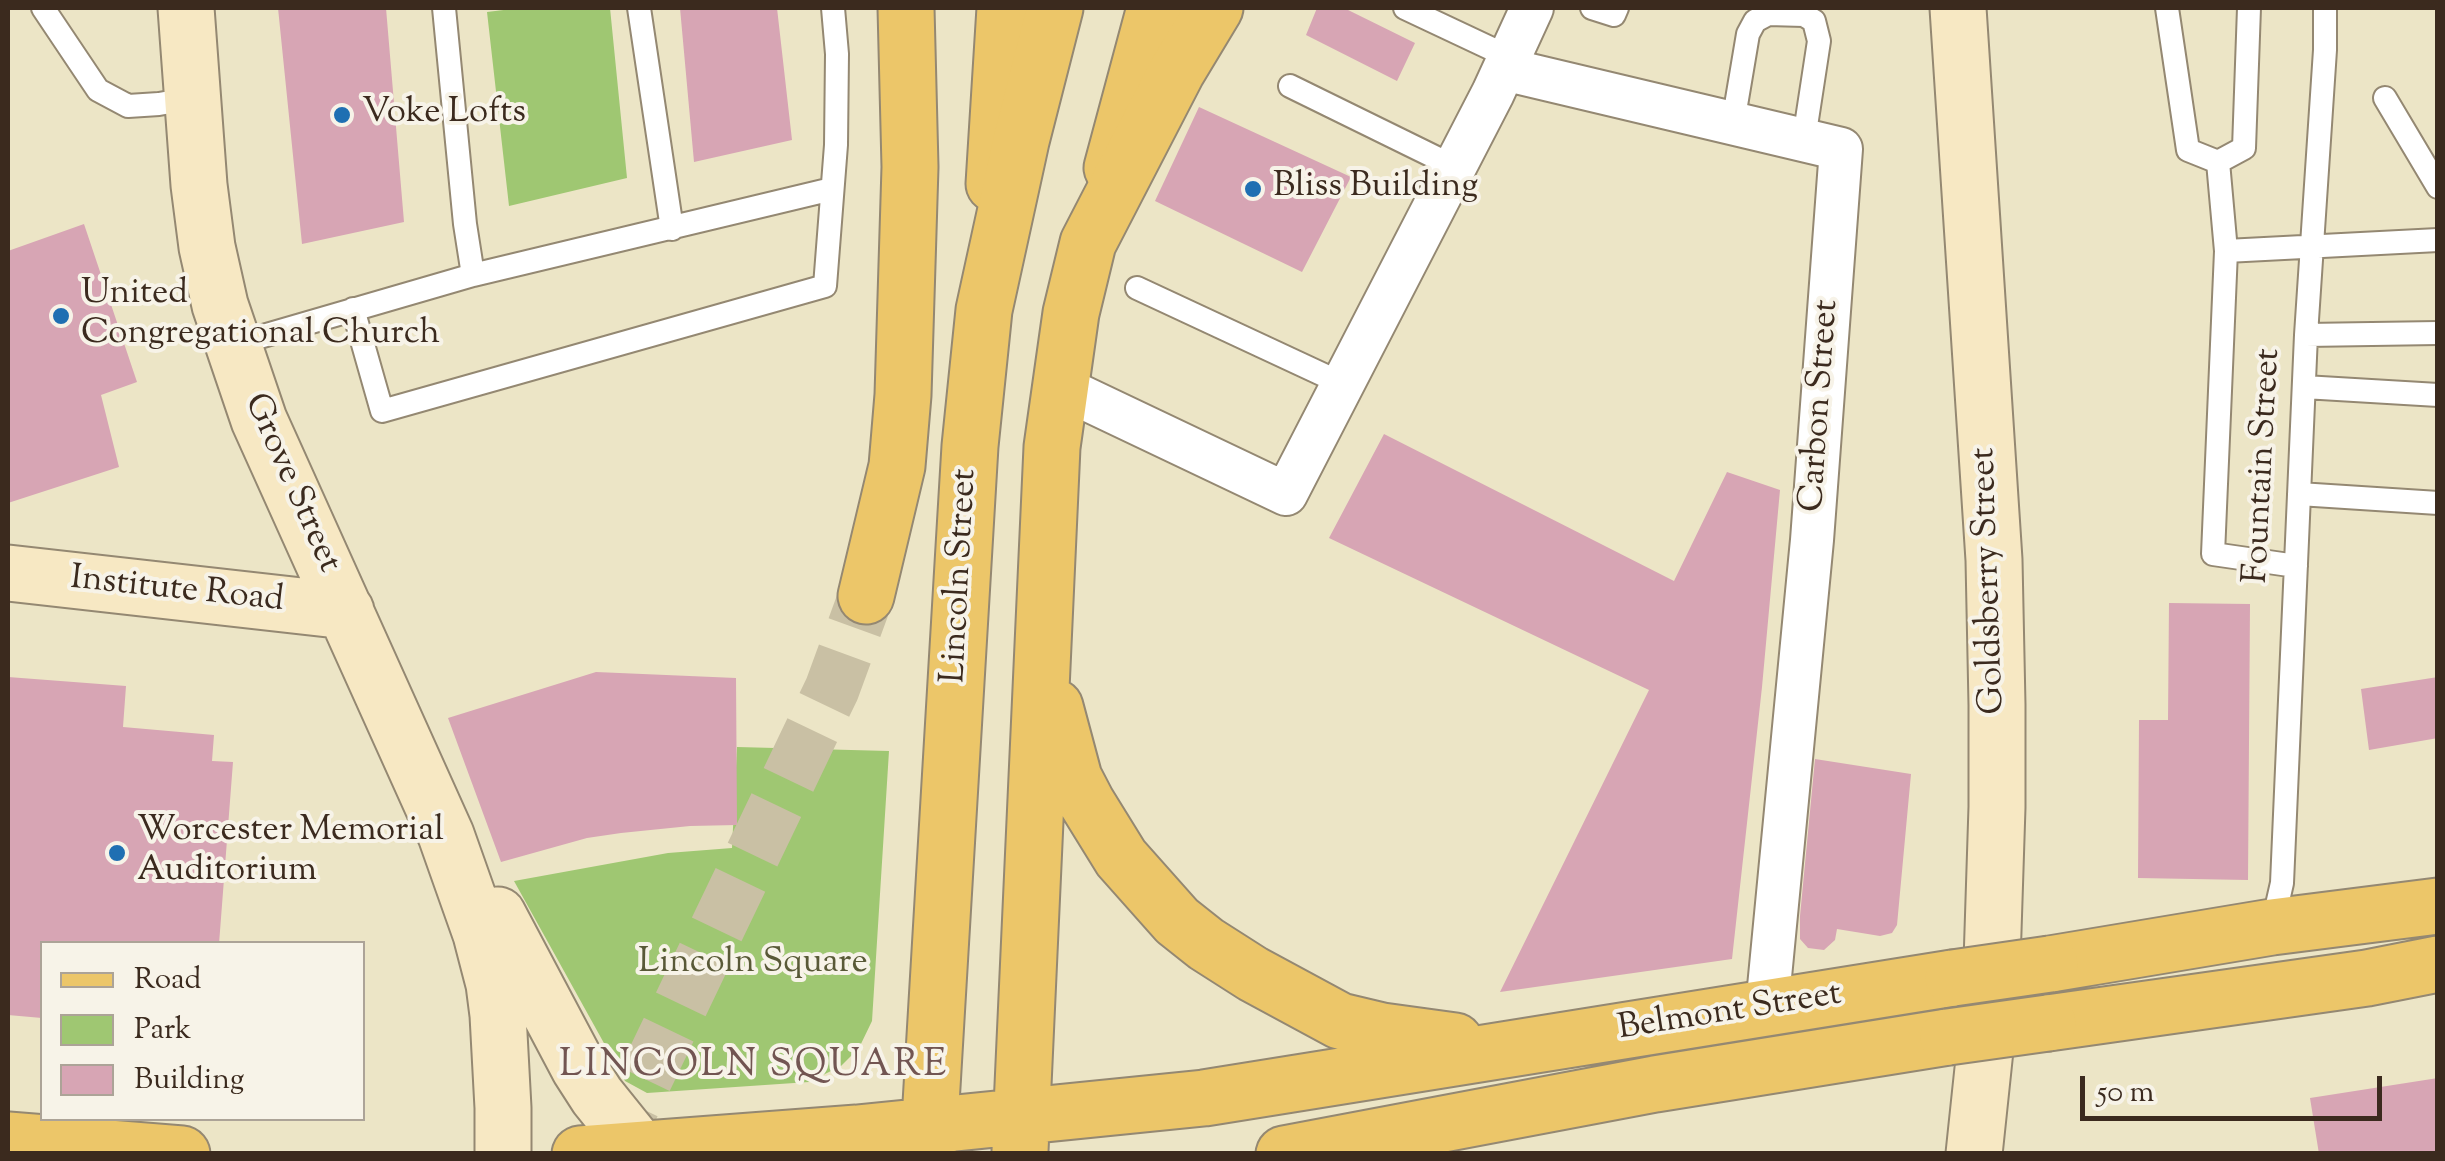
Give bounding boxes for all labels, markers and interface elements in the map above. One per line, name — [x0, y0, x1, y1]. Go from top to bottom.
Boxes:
place label: Voke Lofts — [362, 94, 526, 136]
marker: Voke Lofts — [331, 104, 353, 126]
place label: Bliss Building — [1273, 168, 1478, 210]
marker: Bliss Building — [1242, 178, 1264, 200]
place label: United Congregational Church — [81, 275, 440, 357]
street label: Carbon Street — [1794, 298, 1850, 514]
marker: United Congregational Church — [50, 305, 72, 327]
street label: Fountain Street — [2238, 348, 2292, 584]
street label: Grove Street — [232, 388, 348, 580]
street label: Goldsberry Street — [1965, 447, 2017, 715]
street label: Lincoln Street — [935, 468, 989, 684]
street label: Institute Road — [68, 560, 286, 624]
place label: Worcester Memorial Auditorium — [137, 812, 444, 894]
marker: Worcester Memorial Auditorium — [106, 842, 128, 864]
legend — [40, 941, 365, 1121]
park label: Lincoln Square — [638, 944, 868, 986]
text: Road — [134, 959, 201, 1002]
street label: Belmont Street — [1615, 976, 1845, 1052]
text: Park — [134, 1009, 191, 1052]
district label: LINCOLN SQUARE — [559, 1046, 949, 1092]
scale bar — [2085, 1056, 2388, 1118]
text: Building — [134, 1059, 244, 1102]
text: 50 m — [2097, 1072, 2154, 1115]

